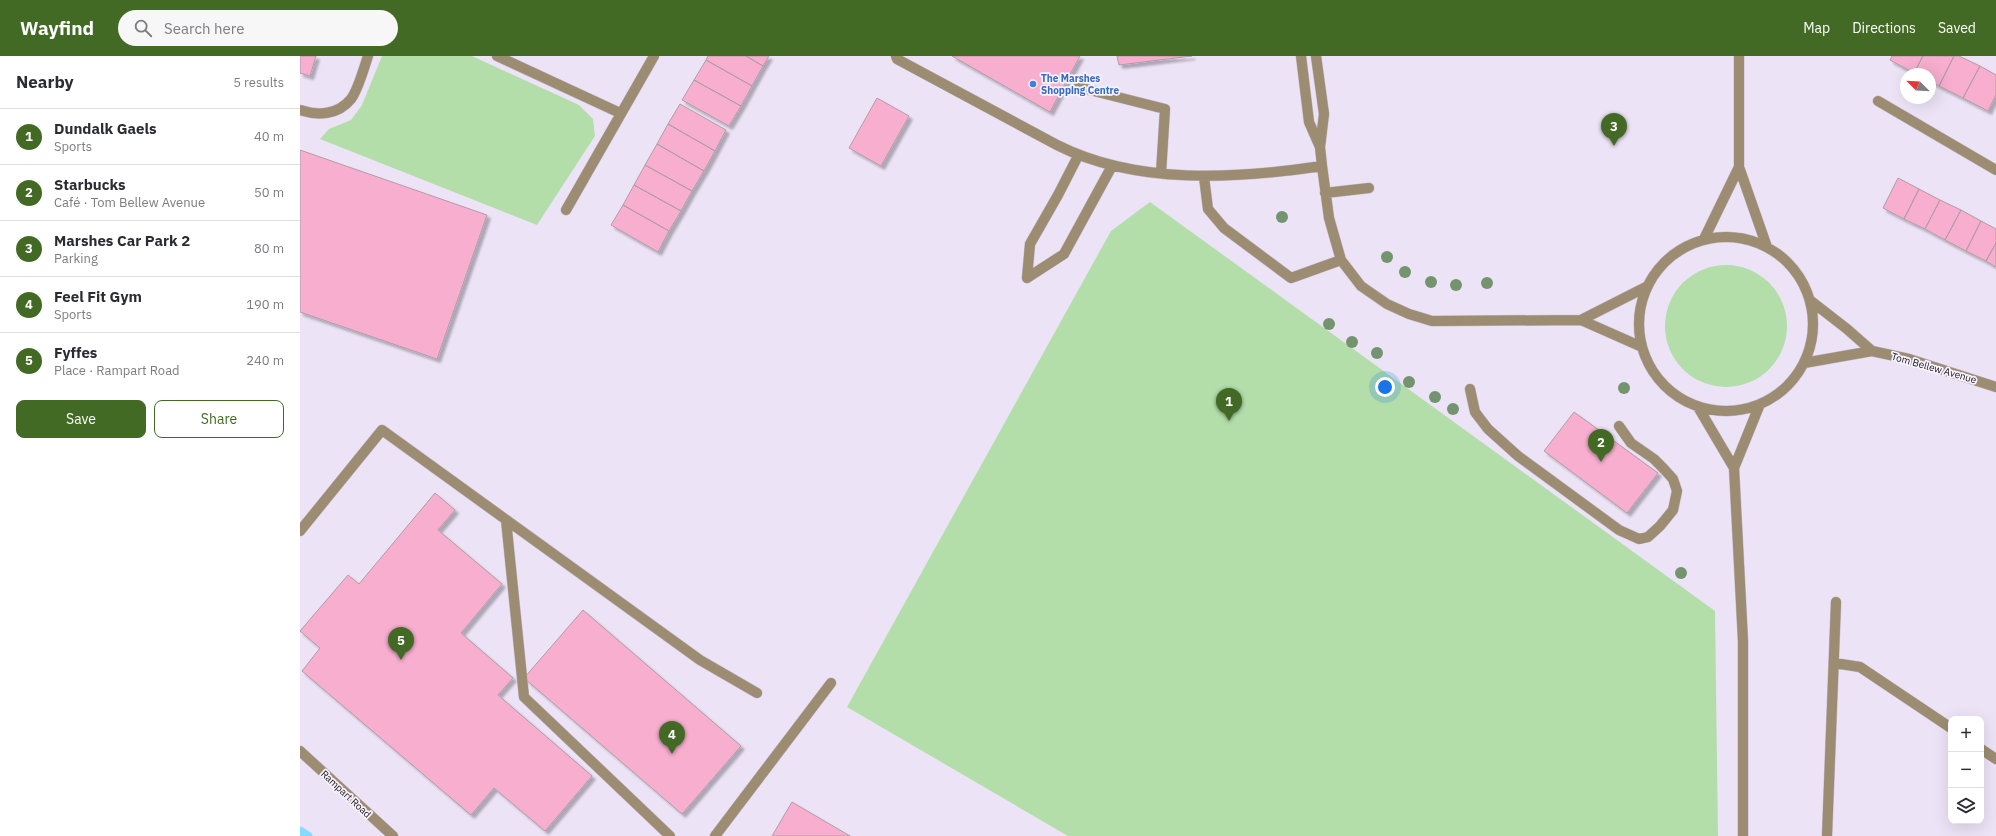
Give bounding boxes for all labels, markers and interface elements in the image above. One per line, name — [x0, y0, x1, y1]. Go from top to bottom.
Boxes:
search box — [118, 10, 398, 46]
text: Wayfind — [20, 16, 94, 40]
icon: search — [132, 17, 154, 39]
text: Search here — [164, 19, 244, 38]
text: Map — [1803, 19, 1830, 37]
text: Directions — [1852, 19, 1916, 37]
text: Saved — [1938, 19, 1976, 37]
north arrow — [1900, 68, 1936, 104]
text: Nearby — [16, 71, 74, 93]
place label: The Marshes Shopping Centre — [1041, 72, 1120, 97]
text: 5 results — [233, 74, 284, 91]
marker: The Marshes Shopping Centre — [1028, 79, 1038, 89]
pin: 3 — [1601, 113, 1627, 146]
text: Dundalk Gaels — [54, 119, 157, 138]
text: 1 — [25, 128, 33, 145]
text: 40 m — [254, 128, 284, 145]
text: Sports — [54, 138, 92, 155]
text: Starbucks — [54, 175, 126, 194]
text: 2 — [25, 184, 33, 201]
text: 50 m — [254, 184, 284, 201]
text: Café · Tom Bellew Avenue — [54, 194, 205, 211]
text: Marshes Car Park 2 — [54, 231, 190, 250]
text: 3 — [25, 240, 33, 257]
text: 80 m — [254, 240, 284, 257]
text: Parking — [54, 250, 98, 267]
text: Feel Fit Gym — [54, 287, 142, 306]
text: 4 — [25, 296, 33, 313]
text: 190 m — [246, 296, 284, 313]
text: Sports — [54, 306, 92, 323]
text: Fyffes — [54, 343, 97, 362]
street label: Tom Bellew Avenue — [1890, 350, 1979, 387]
text: 5 — [25, 352, 33, 369]
text: 240 m — [246, 352, 284, 369]
text: Place · Rampart Road — [54, 362, 180, 379]
your location — [1375, 377, 1395, 397]
pin: 1 — [1216, 388, 1242, 421]
button: Save — [16, 400, 146, 438]
button: Share — [154, 400, 284, 438]
pin: 2 — [1588, 429, 1614, 462]
pin: 5 — [388, 627, 414, 660]
map controls — [1948, 716, 1984, 824]
button: + — [1948, 716, 1984, 752]
pin: 4 — [659, 721, 685, 754]
button: − — [1948, 752, 1984, 788]
street label: Rampart Road — [318, 767, 374, 821]
button: layers — [1948, 788, 1984, 824]

